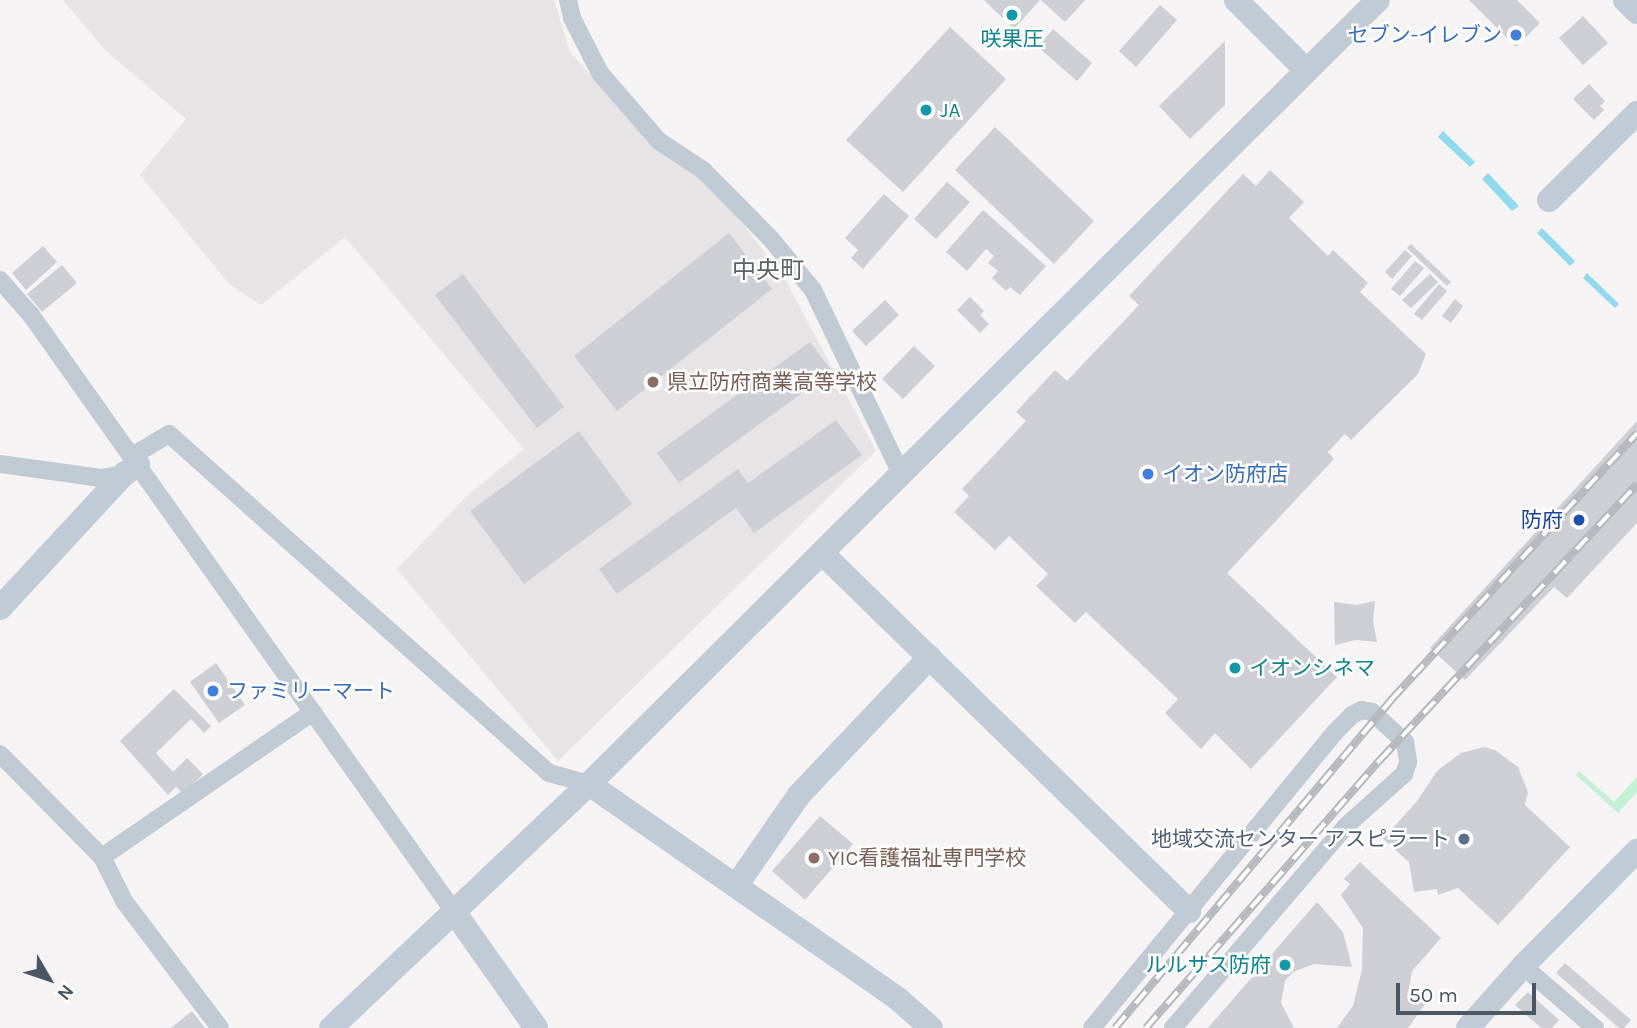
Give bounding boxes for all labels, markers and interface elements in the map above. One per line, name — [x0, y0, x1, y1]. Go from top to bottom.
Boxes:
marker: 咲果圧 — [1004, 7, 1020, 23]
place label: セブン-イレブン — [1348, 22, 1502, 48]
place label: 咲果圧 — [981, 26, 1043, 52]
marker: セブン-イレブン — [1508, 27, 1524, 43]
place label: JA — [940, 97, 961, 123]
marker: JA — [918, 102, 934, 118]
district label: 中央町 — [732, 257, 804, 285]
place label: 県立防府商業高等学校 — [667, 369, 877, 395]
marker: 県立防府商業高等学校 — [645, 374, 661, 390]
place label: イオン防府店 — [1162, 461, 1288, 487]
marker: イオン防府店 — [1140, 466, 1156, 482]
place label: 防府 — [1521, 507, 1563, 533]
marker: 防府 — [1569, 510, 1589, 530]
place label: イオンシネマ — [1249, 655, 1375, 681]
marker: イオンシネマ — [1227, 660, 1243, 676]
place label: ファミリーマート — [227, 678, 395, 704]
marker: ファミリーマート — [205, 683, 221, 699]
place label: 地域交流センター アスピラート — [1151, 826, 1450, 852]
marker: 地域交流センター アスピラート — [1456, 831, 1472, 847]
place label: YIC看護福祉専門学校 — [828, 845, 1026, 871]
marker: YIC看護福祉専門学校 — [806, 850, 822, 866]
north arrow — [14, 944, 84, 1014]
place label: ルルサス防府 — [1145, 952, 1271, 978]
marker: ルルサス防府 — [1277, 957, 1293, 973]
scale bar — [1399, 968, 1539, 1012]
text: N — [52, 980, 78, 1004]
text: 50 m — [1409, 983, 1458, 1007]

